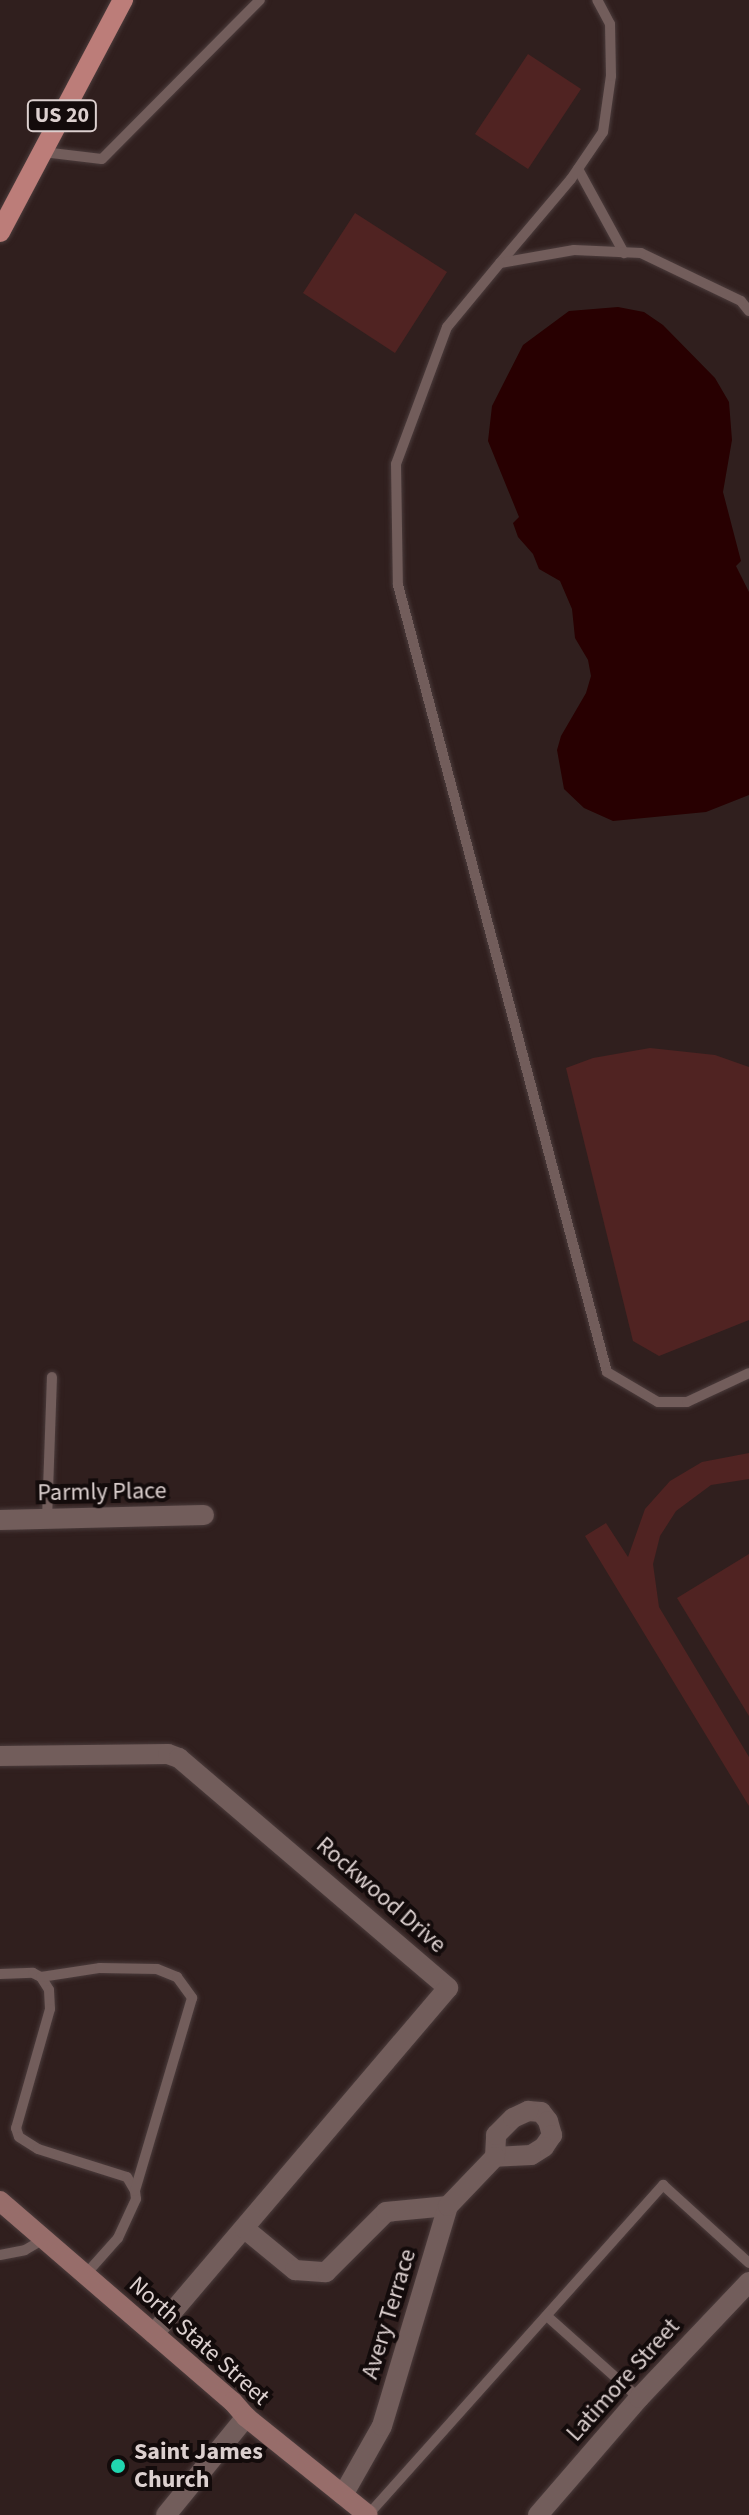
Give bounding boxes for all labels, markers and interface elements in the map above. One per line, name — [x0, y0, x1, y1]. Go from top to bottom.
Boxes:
road number: US 20 — [26, 98, 98, 134]
street label: Parmly Place — [37, 1476, 167, 1508]
street label: Rockwood Drive — [310, 1831, 452, 1959]
street label: Avery Terrace — [356, 2245, 422, 2383]
street label: North State Street — [123, 2270, 275, 2412]
street label: Latimore Street — [560, 2313, 686, 2447]
place label: Saint James Church — [134, 2438, 263, 2494]
marker: Saint James Church — [109, 2457, 127, 2475]

